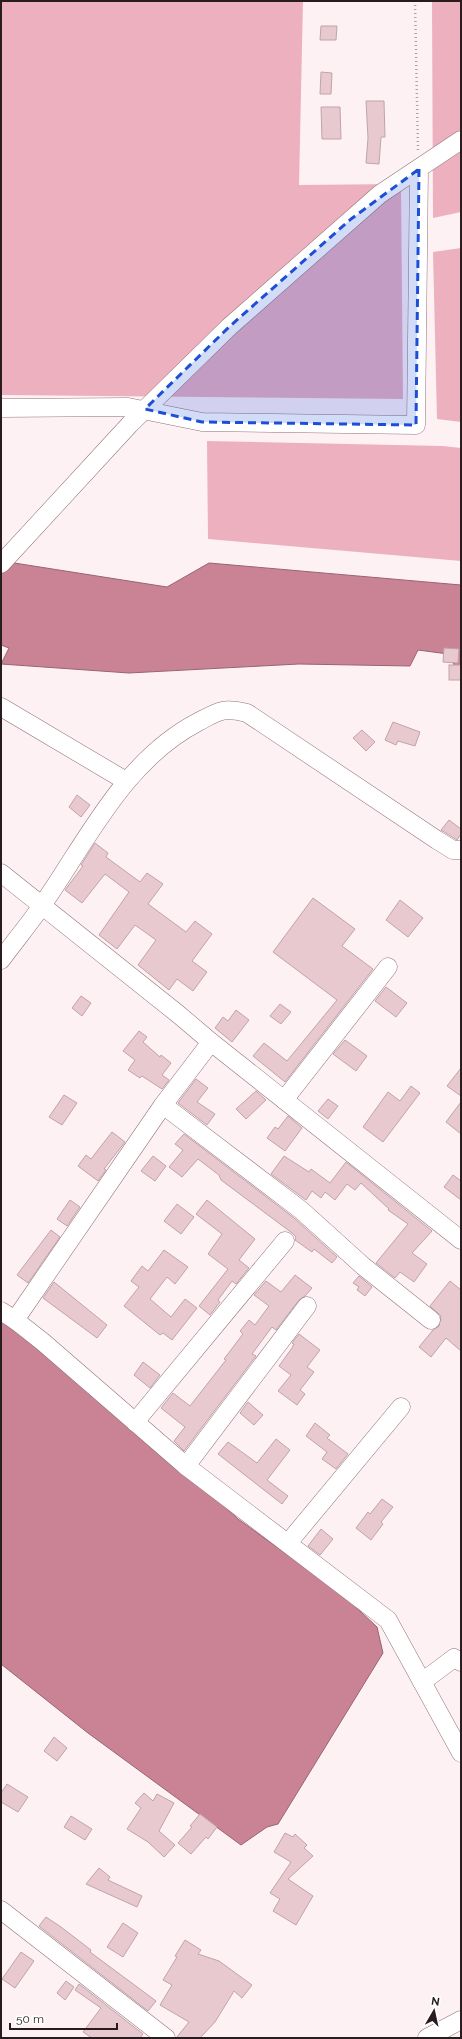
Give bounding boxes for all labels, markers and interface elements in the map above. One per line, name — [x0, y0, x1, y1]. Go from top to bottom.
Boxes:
north arrow — [414, 1991, 454, 2031]
text: N — [430, 1995, 441, 2009]
scale bar — [10, 2005, 117, 2031]
text: 50 m — [16, 2012, 44, 2026]

